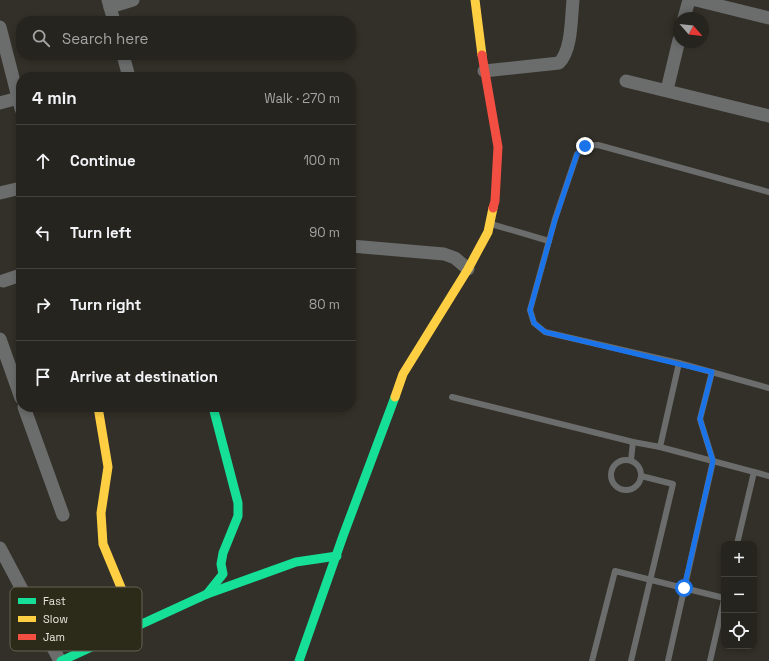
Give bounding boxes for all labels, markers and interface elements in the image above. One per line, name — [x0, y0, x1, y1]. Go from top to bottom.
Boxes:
north arrow — [673, 12, 709, 48]
search box — [16, 16, 356, 60]
icon: search — [30, 27, 52, 49]
text: Search here — [62, 29, 148, 48]
text: 4 min — [32, 87, 77, 109]
text: Walk · 270 m — [264, 90, 340, 107]
route end — [576, 137, 594, 155]
icon: ahead — [32, 150, 54, 172]
text: Continue — [70, 151, 136, 170]
text: 100 m — [303, 152, 340, 169]
icon: left — [32, 222, 54, 244]
text: Turn left — [70, 223, 132, 242]
text: 90 m — [309, 224, 340, 241]
icon: right — [32, 294, 54, 316]
text: Turn right — [70, 295, 141, 314]
text: 80 m — [309, 296, 340, 313]
icon: arrive — [32, 366, 54, 388]
text: Arrive at destination — [70, 367, 218, 386]
map controls — [721, 541, 757, 649]
button: + — [721, 541, 757, 577]
button: − — [721, 577, 757, 613]
route start — [675, 579, 693, 597]
legend — [10, 587, 142, 651]
text: Fast — [43, 594, 66, 608]
text: Slow — [43, 612, 68, 626]
button: locate — [721, 613, 757, 649]
text: Jam — [43, 630, 65, 644]

